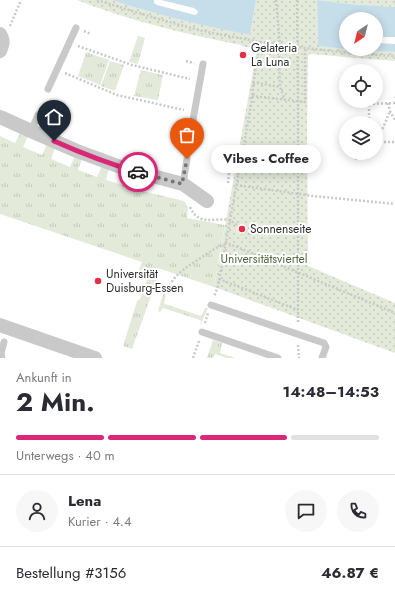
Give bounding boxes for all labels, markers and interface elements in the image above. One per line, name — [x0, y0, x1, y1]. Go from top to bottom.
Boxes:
north arrow — [339, 12, 383, 56]
map controls — [339, 12, 383, 160]
place label: Gelateria La Luna — [251, 39, 297, 71]
marker: Gelateria La Luna — [238, 50, 248, 60]
button: locate — [339, 64, 383, 108]
pin — [37, 100, 71, 141]
icon: home — [43, 106, 65, 128]
button: layers — [339, 116, 383, 160]
pin — [170, 118, 204, 159]
icon: bag — [176, 124, 198, 146]
callout: Vibes - Coffee — [211, 145, 321, 173]
text: Vibes - Coffee — [223, 149, 309, 168]
courier — [118, 152, 158, 192]
icon: car — [127, 161, 149, 183]
place label: Sonnenseite — [250, 220, 311, 238]
marker: Sonnenseite — [237, 224, 247, 234]
park label: Universitätsviertel — [220, 250, 308, 268]
place label: Universität Duisburg-Essen — [106, 265, 184, 297]
marker: Universität Duisburg-Essen — [93, 276, 103, 286]
text: Ankunft in — [16, 368, 72, 387]
text: 14:48–14:53 — [283, 381, 379, 403]
text: 2 Min. — [16, 383, 95, 421]
text: Unterwegs · 40 m — [16, 446, 115, 465]
button: person — [16, 490, 58, 532]
text: Lena — [68, 490, 101, 512]
button: chat — [285, 490, 327, 532]
button: phone — [337, 490, 379, 532]
text: Kurier · 4.4 — [68, 512, 132, 531]
text: Bestellung #3156 — [16, 562, 126, 584]
text: 46.87 € — [321, 562, 379, 584]

